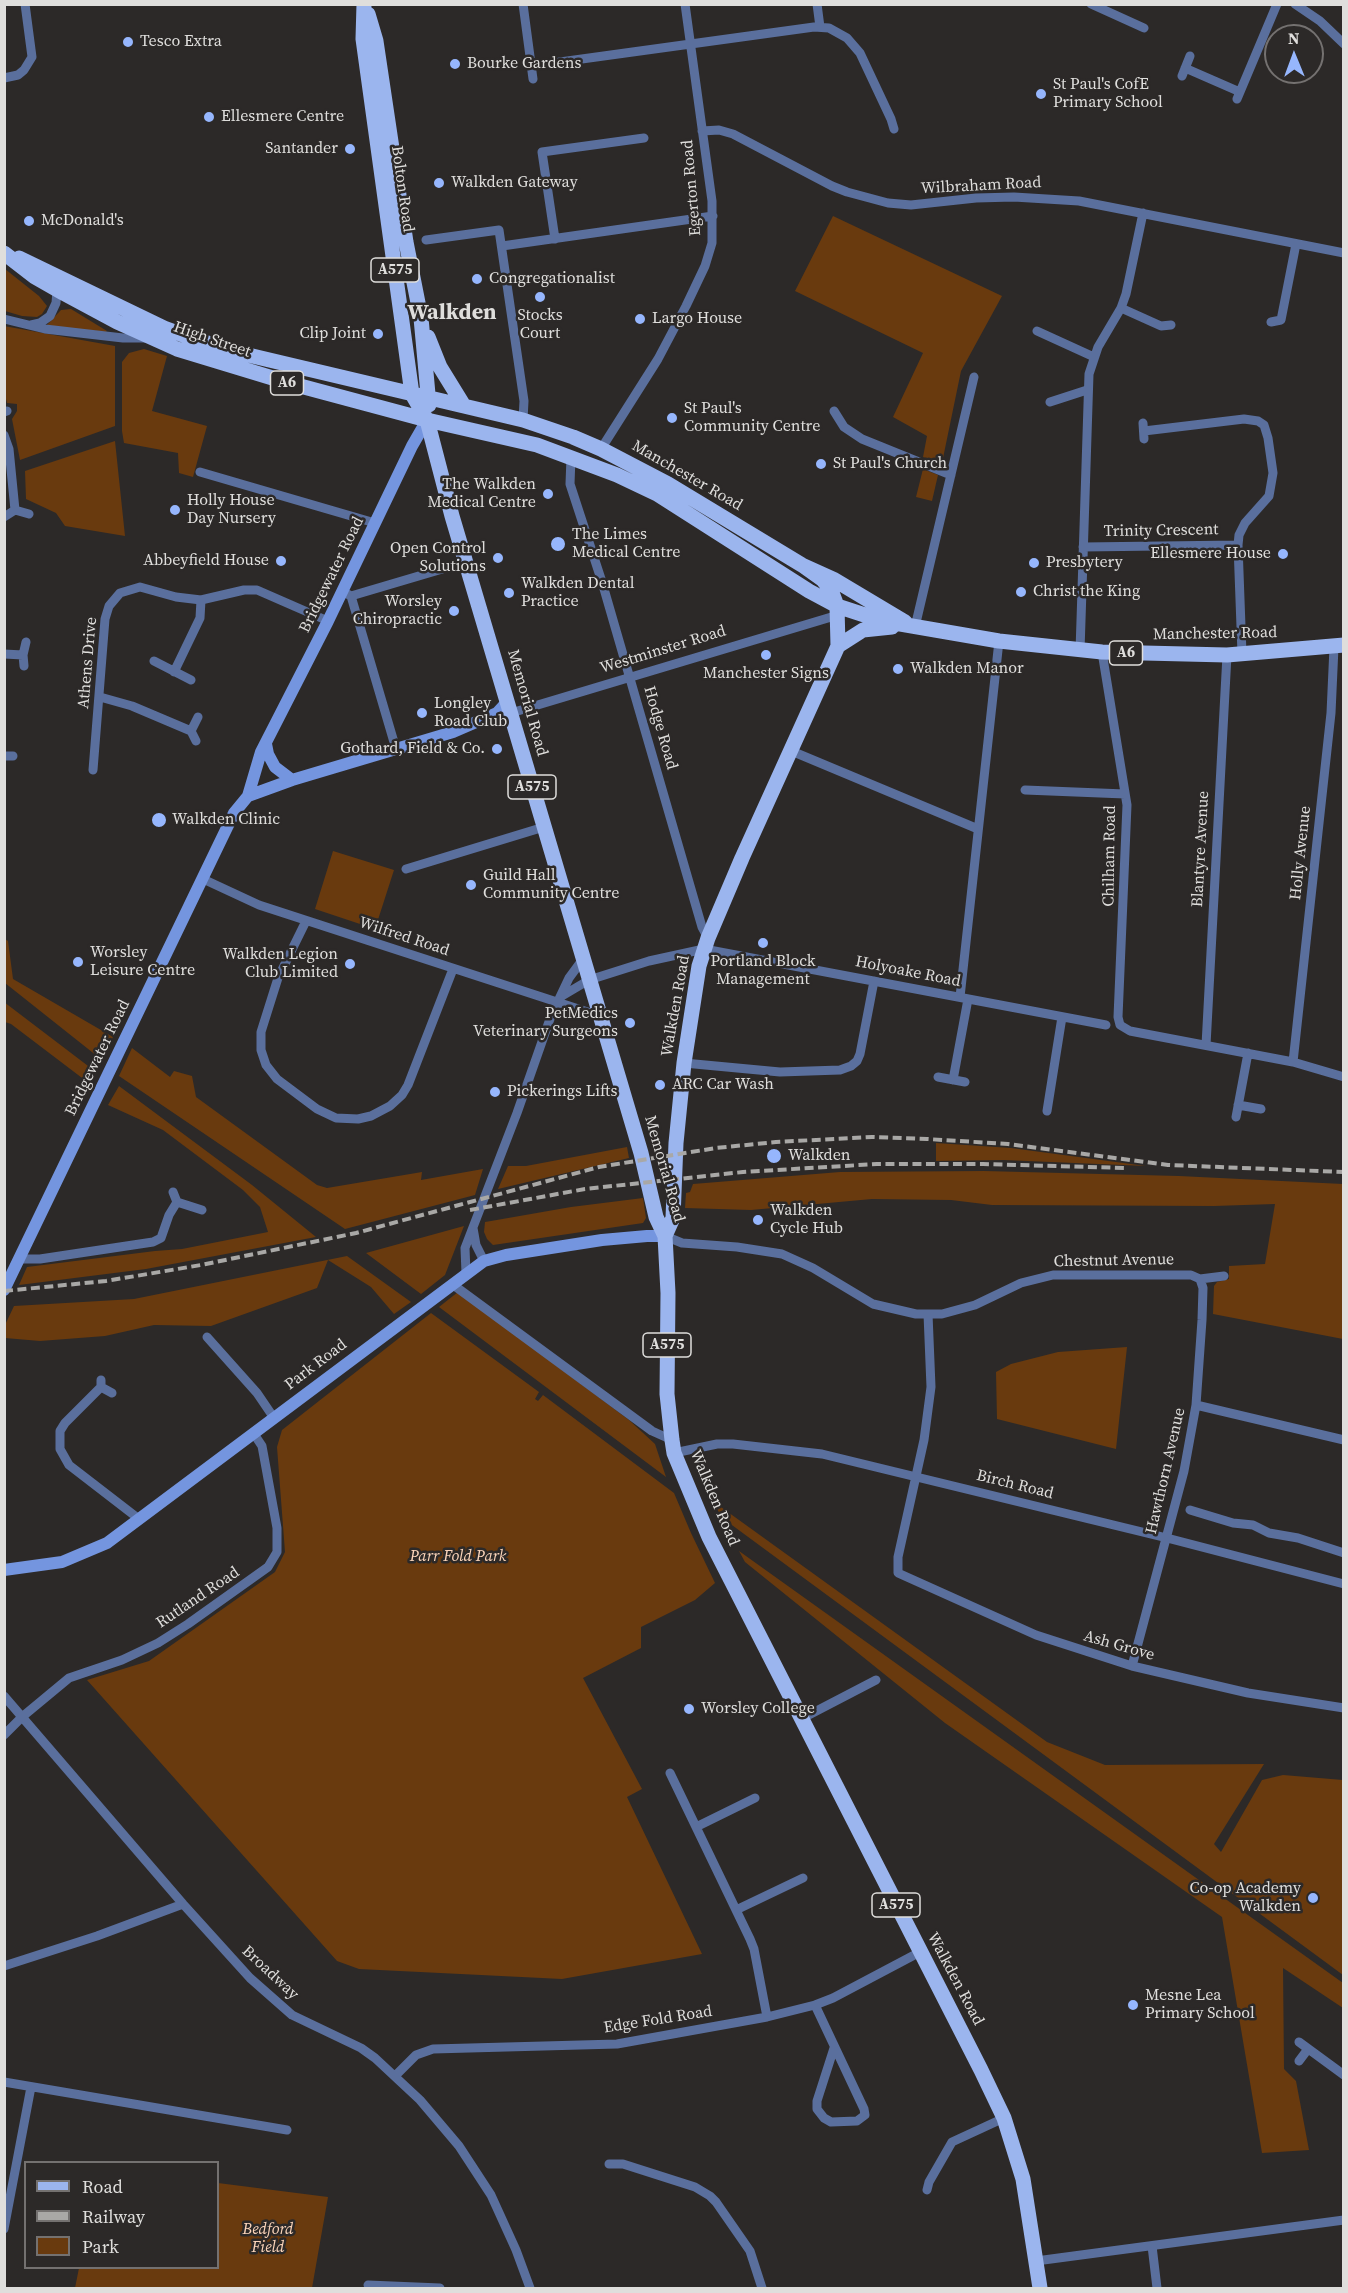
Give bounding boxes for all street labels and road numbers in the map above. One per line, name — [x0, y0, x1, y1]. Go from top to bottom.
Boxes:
street label: Egerton Road — [678, 139, 706, 237]
street label: Bolton Road — [386, 145, 418, 233]
street label: Wilbraham Road — [920, 173, 1042, 199]
road number: A575 — [371, 258, 419, 282]
street label: High Street — [171, 318, 253, 362]
road number: A6 — [270, 371, 304, 395]
street label: Manchester Road — [628, 437, 746, 515]
street label: Bridgewater Road — [296, 514, 368, 636]
street label: Trinity Crescent — [1103, 520, 1219, 542]
street label: Athens Drive — [74, 616, 102, 710]
street label: Westminster Road — [598, 622, 728, 678]
street label: Manchester Road — [1153, 623, 1277, 645]
road number: A6 — [1110, 641, 1142, 665]
street label: Memorial Road — [503, 648, 551, 758]
street label: Hodge Road — [639, 684, 681, 772]
road number: A575 — [508, 775, 556, 799]
street label: Blantyre Avenue — [1188, 790, 1214, 908]
street label: Chilham Road — [1100, 805, 1120, 907]
street label: Holly Avenue — [1287, 805, 1315, 901]
street label: Wilfred Road — [356, 913, 452, 961]
street label: Holyoake Road — [854, 952, 962, 992]
street label: Walkden Road — [658, 954, 694, 1058]
street label: Bridgewater Road — [62, 997, 134, 1119]
street label: Memorial Road — [640, 1114, 688, 1224]
street label: Chestnut Avenue — [1054, 1250, 1174, 1272]
road number: A575 — [643, 1333, 691, 1357]
street label: Park Road — [281, 1335, 351, 1395]
street label: Hawthorn Avenue — [1142, 1406, 1190, 1536]
street label: Walkden Road — [685, 1447, 743, 1549]
street label: Birch Road — [975, 1466, 1055, 1504]
street label: Rutland Road — [153, 1563, 243, 1633]
street label: Ash Grove — [1081, 1627, 1157, 1665]
road number: A575 — [872, 1893, 920, 1917]
street label: Walkden Road — [922, 1929, 988, 2029]
street label: Broadway — [238, 1942, 302, 2004]
street label: Edge Fold Road — [602, 2002, 714, 2038]

